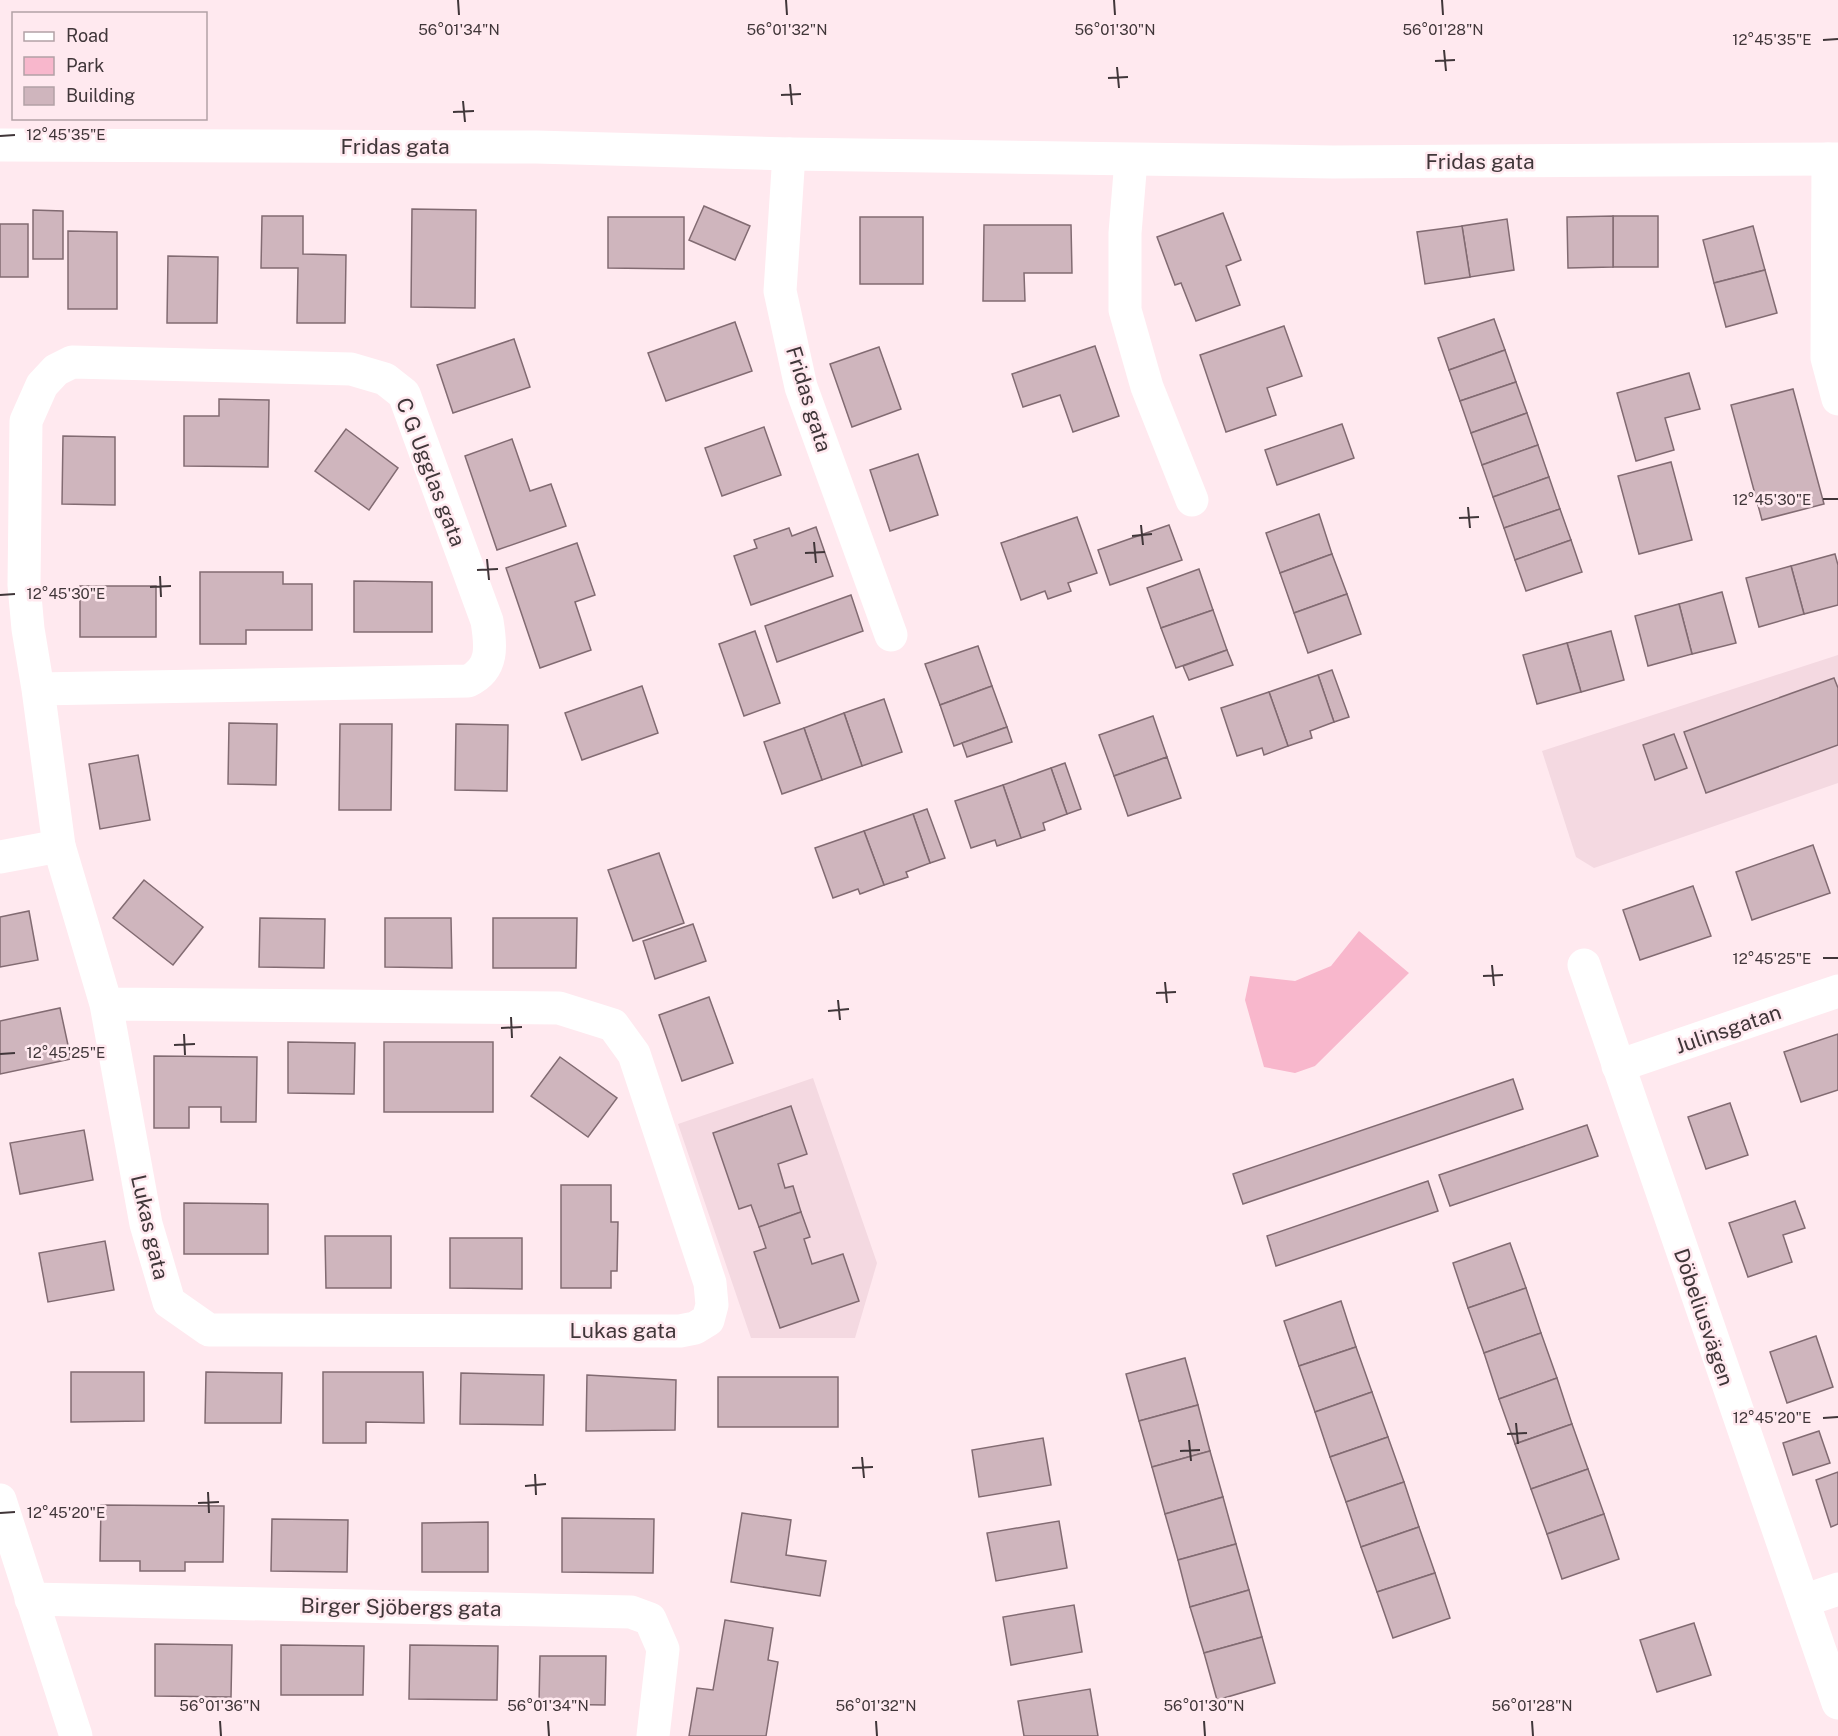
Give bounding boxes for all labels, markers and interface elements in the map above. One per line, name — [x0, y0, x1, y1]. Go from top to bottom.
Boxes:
legend — [12, 12, 207, 120]
text: 56°01'34"N — [418, 21, 500, 38]
text: 56°01'32"N — [747, 21, 827, 38]
text: 56°01'30"N — [1074, 21, 1156, 38]
text: 56°01'28"N — [1402, 21, 1484, 38]
text: Road — [66, 25, 109, 46]
text: 12°45'35"E — [1732, 31, 1812, 48]
text: Park — [66, 55, 104, 76]
text: Building — [66, 85, 135, 106]
text: 12°45'35"E — [26, 126, 106, 143]
street label: Fridas gata — [340, 134, 450, 159]
street label: Fridas gata — [1425, 149, 1535, 174]
street label: Fridas gata — [781, 343, 837, 455]
street label: C G Ugglas gata — [391, 394, 471, 550]
text: 12°45'30"E — [1733, 491, 1811, 508]
text: 12°45'30"E — [27, 585, 105, 602]
text: 12°45'25"E — [1733, 950, 1811, 967]
street label: Julinsgatan — [1672, 999, 1784, 1059]
text: 12°45'25"E — [27, 1044, 105, 1061]
street label: Lukas gata — [126, 1172, 174, 1282]
street label: Döbeliusvägen — [1669, 1245, 1739, 1389]
street label: Lukas gata — [570, 1318, 676, 1343]
text: 12°45'20"E — [1733, 1409, 1811, 1426]
text: 12°45'20"E — [27, 1504, 105, 1521]
street label: Birger Sjöbergs gata — [300, 1593, 502, 1621]
text: 56°01'36"N — [179, 1697, 261, 1714]
text: 56°01'34"N — [507, 1697, 589, 1714]
text: 56°01'32"N — [836, 1697, 916, 1714]
text: 56°01'30"N — [1163, 1697, 1245, 1714]
text: 56°01'28"N — [1491, 1697, 1573, 1714]

